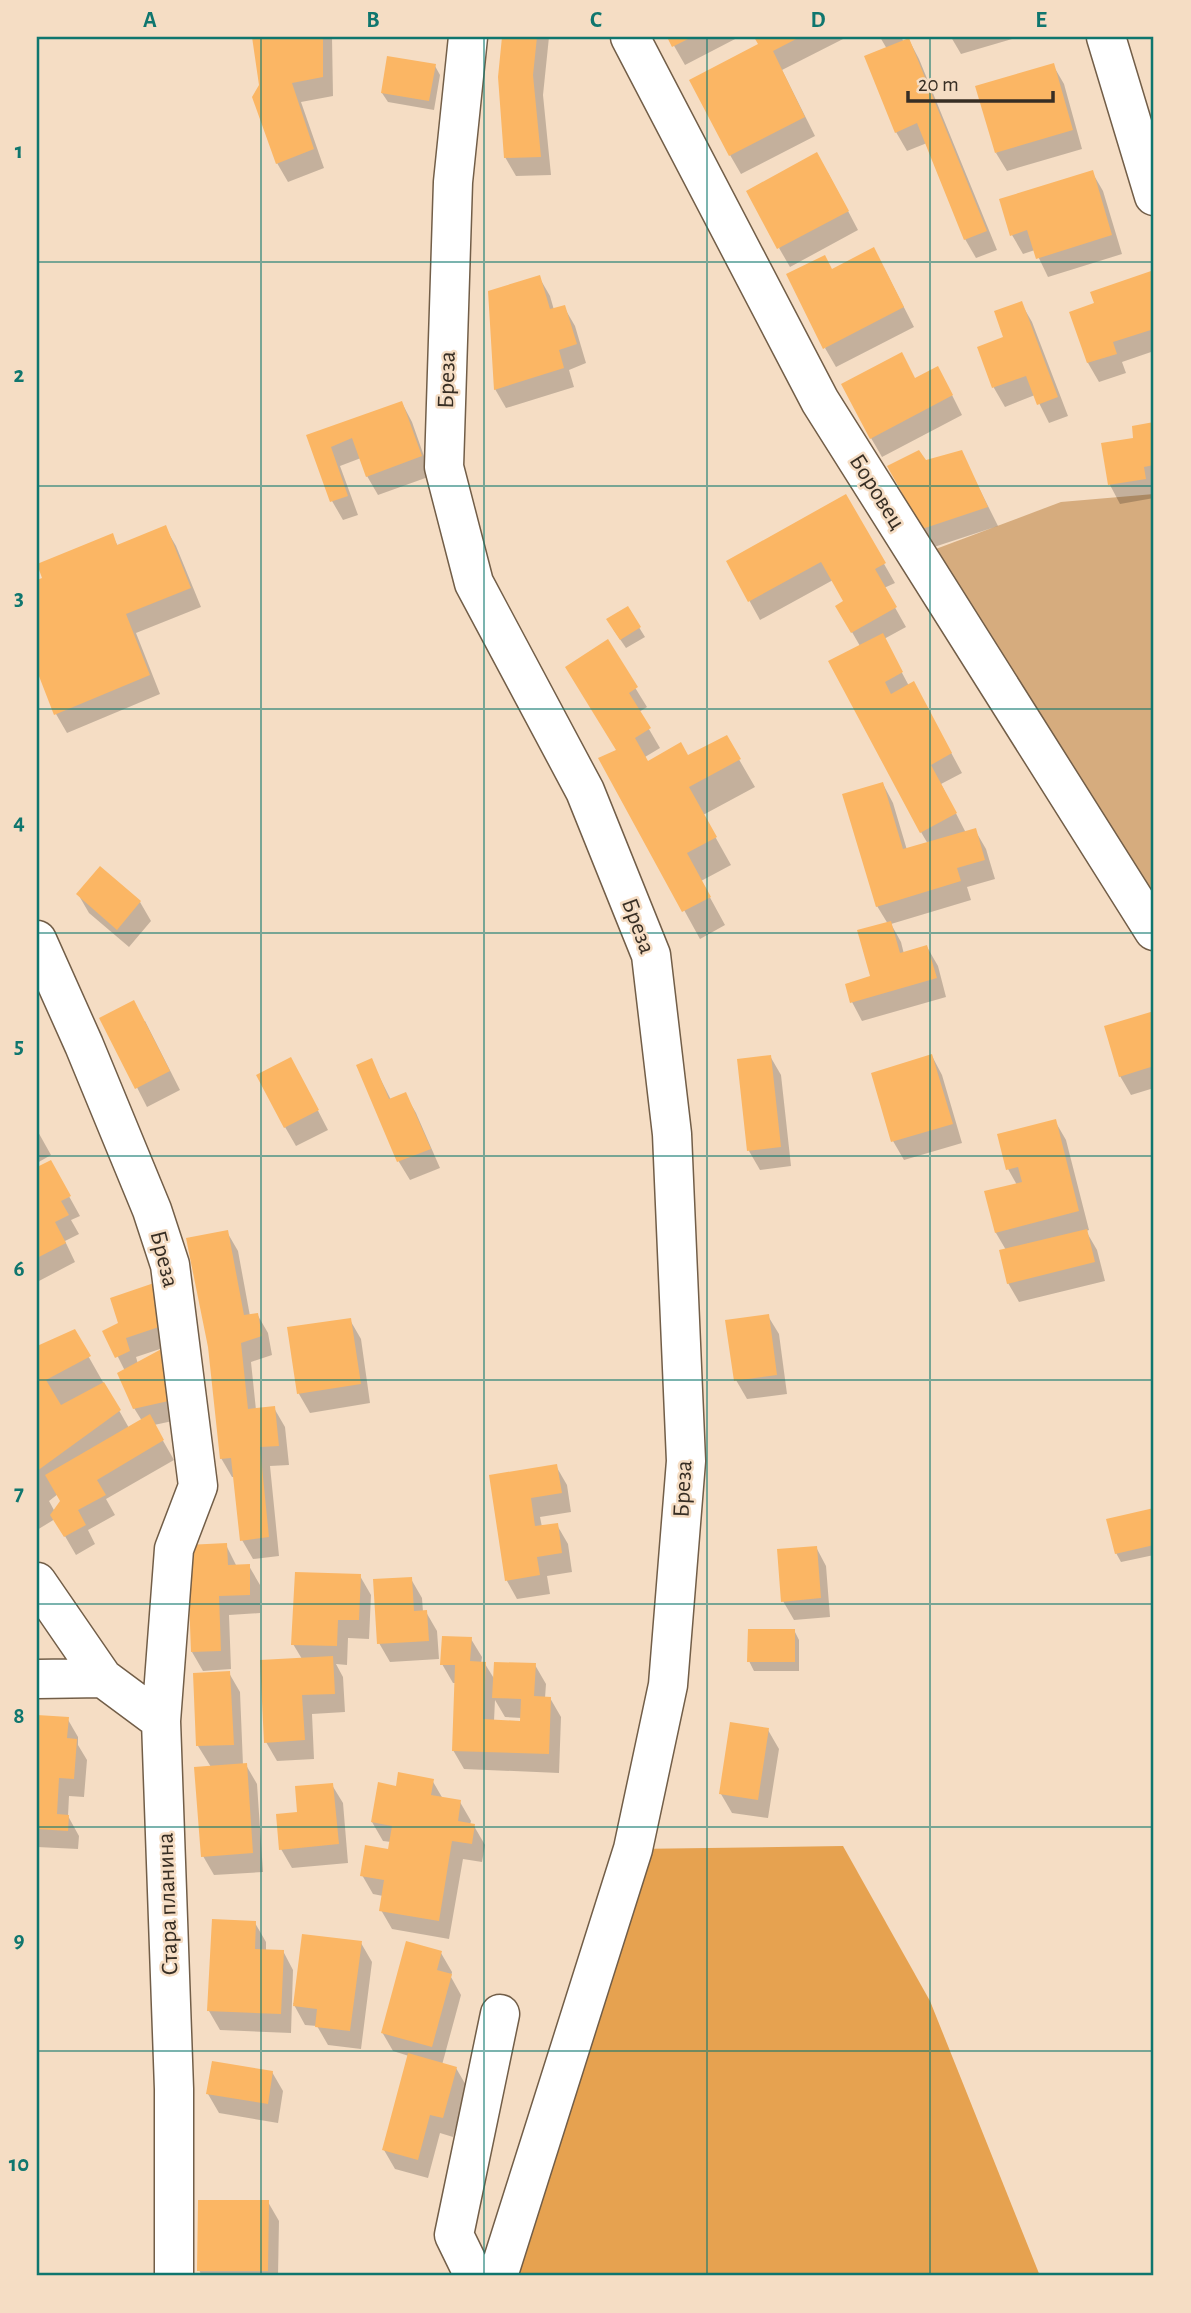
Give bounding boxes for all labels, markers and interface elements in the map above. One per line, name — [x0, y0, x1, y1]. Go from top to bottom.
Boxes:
text: A — [143, 9, 157, 32]
text: B — [366, 9, 380, 32]
text: C — [590, 9, 602, 32]
text: D — [810, 9, 826, 32]
text: E — [1035, 9, 1047, 32]
scale bar — [908, 60, 1053, 104]
text: 20 m — [918, 74, 959, 95]
text: 1 — [15, 140, 23, 163]
street label: Бреза — [434, 351, 460, 409]
text: 2 — [14, 364, 25, 387]
street label: Боровец — [845, 450, 909, 534]
text: 3 — [14, 587, 24, 610]
text: 4 — [13, 811, 25, 834]
street label: Бреза — [617, 895, 659, 957]
text: 5 — [14, 1035, 24, 1058]
street label: Бреза — [145, 1228, 183, 1290]
text: 6 — [13, 1258, 25, 1281]
street label: Бреза — [670, 1460, 696, 1518]
text: 7 — [14, 1482, 24, 1505]
text: 8 — [13, 1705, 25, 1728]
street label: Стара планина — [154, 1832, 182, 1976]
text: 9 — [13, 1929, 25, 1952]
text: 10 — [9, 2153, 29, 2176]

